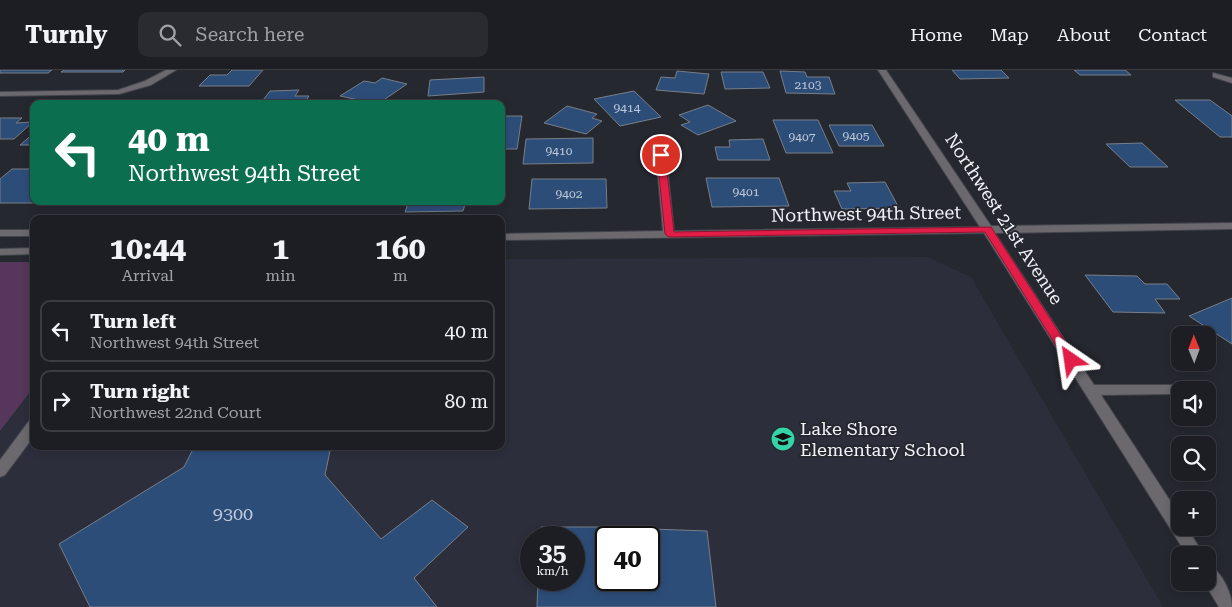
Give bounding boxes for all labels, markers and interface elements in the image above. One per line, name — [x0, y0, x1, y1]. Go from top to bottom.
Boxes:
search box — [138, 12, 488, 57]
text: Turnly — [25, 21, 108, 49]
icon: search — [156, 21, 184, 49]
text: Search here — [196, 23, 304, 46]
text: Home — [910, 24, 962, 45]
text: Map — [990, 24, 1029, 45]
text: About — [1057, 24, 1110, 45]
text: Contact — [1138, 24, 1207, 45]
house number: 2103 — [795, 78, 822, 92]
house number: 9414 — [614, 101, 641, 115]
text: 40 m — [128, 119, 210, 160]
icon: left — [45, 120, 110, 185]
house number: 9405 — [843, 129, 870, 143]
street label: Northwest 21st Avenue — [941, 129, 1068, 308]
house number: 9407 — [789, 130, 816, 144]
pin — [640, 134, 682, 176]
icon: arrive — [647, 141, 675, 169]
house number: 9410 — [546, 144, 573, 158]
text: Northwest 94th Street — [128, 161, 360, 186]
house number: 9401 — [733, 185, 760, 199]
house number: 9402 — [556, 187, 583, 201]
street label: Northwest 94th Street — [771, 201, 961, 226]
text: 10:44 — [109, 231, 186, 266]
text: 1 — [272, 231, 289, 266]
text: 160 — [375, 231, 425, 266]
text: Arrival — [122, 266, 174, 285]
text: min — [266, 266, 296, 285]
text: m — [393, 266, 408, 285]
text: Turn left — [90, 310, 176, 333]
icon: left — [47, 317, 75, 345]
text: 40 m — [445, 320, 488, 343]
north arrow — [1171, 326, 1216, 371]
map controls — [1171, 326, 1216, 591]
text: Northwest 94th Street — [90, 333, 259, 352]
position arrow — [1044, 333, 1096, 385]
text: Turn right — [90, 380, 190, 403]
button: sound — [1171, 381, 1216, 426]
icon: right — [47, 387, 75, 415]
text: 80 m — [445, 390, 488, 413]
text: Northwest 22nd Court — [90, 403, 261, 422]
place label: Lake Shore Elementary School — [800, 418, 965, 460]
school or university icon: Lake Shore Elementary School — [770, 426, 796, 452]
button: search — [1171, 436, 1216, 481]
button: + — [1171, 491, 1216, 536]
house number: 9300 — [213, 503, 253, 524]
speed limit sign: 40 — [595, 526, 660, 591]
text: 35 — [538, 538, 567, 567]
button: − — [1171, 546, 1216, 591]
text: km/h — [536, 564, 569, 578]

